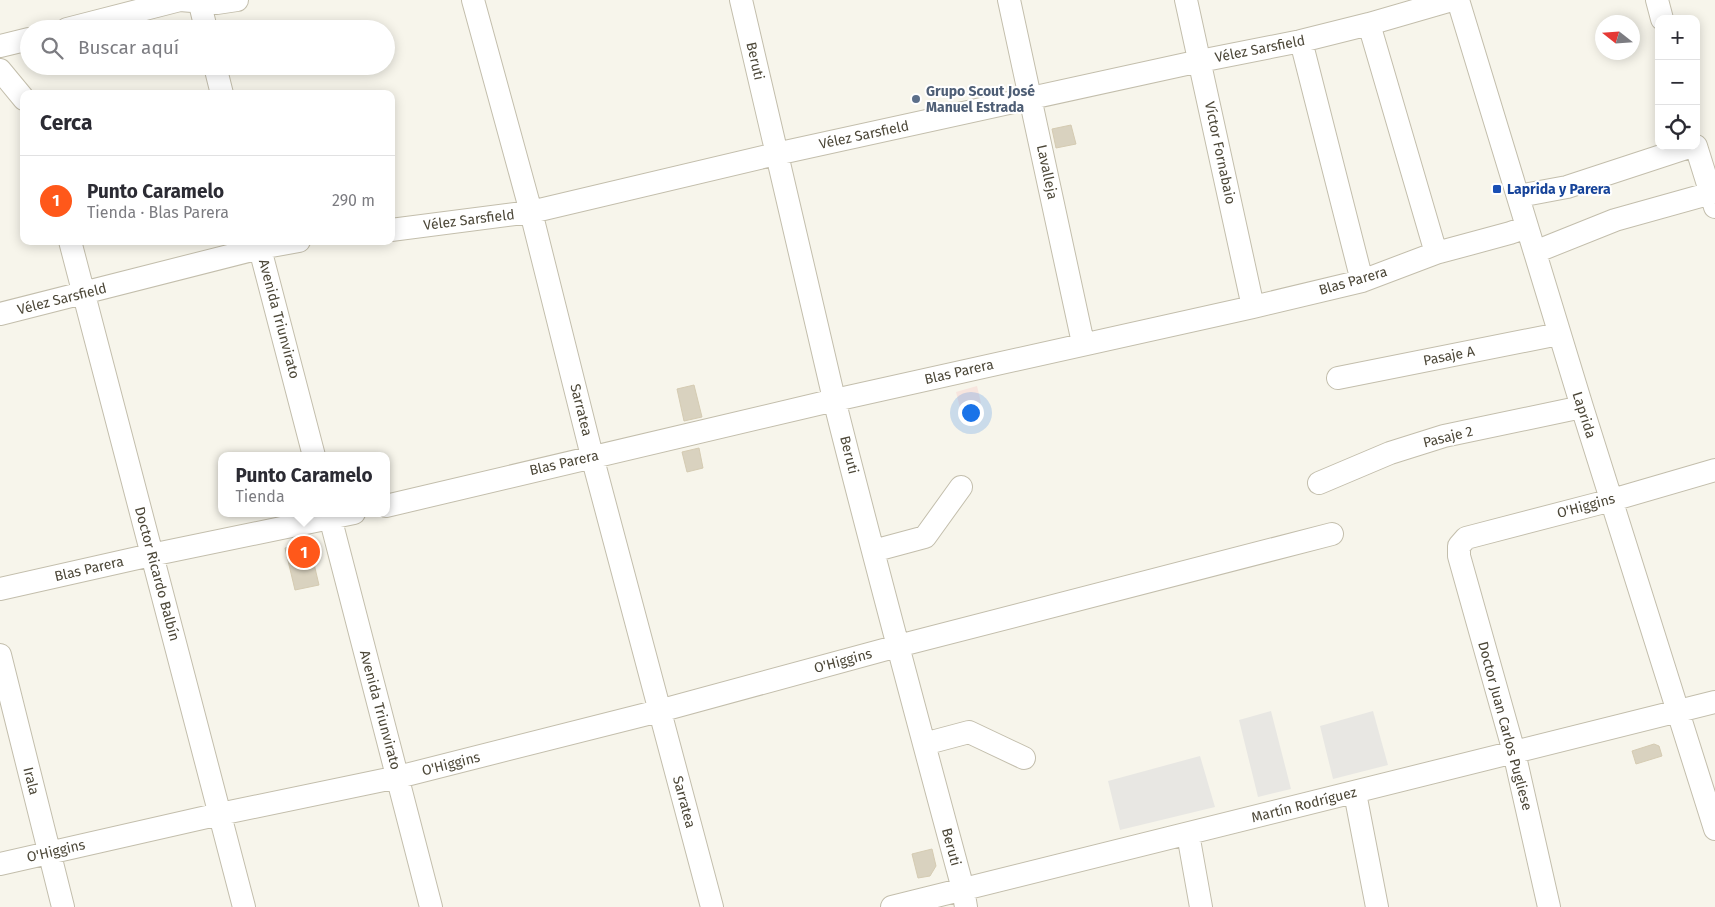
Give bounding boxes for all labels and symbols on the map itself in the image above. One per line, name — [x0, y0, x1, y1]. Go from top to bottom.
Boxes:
north arrow — [1595, 15, 1640, 60]
street label: Vélez Sarsfield — [1213, 32, 1307, 66]
street label: Beruti — [742, 40, 768, 82]
place label: Grupo Scout José Manuel Estrada — [926, 83, 1035, 116]
marker: Grupo Scout José Manuel Estrada — [910, 93, 922, 105]
street label: Víctor Fornabaio — [1201, 100, 1239, 206]
street label: Vélez Sarsfield — [817, 117, 911, 153]
street label: Lavalleja — [1033, 143, 1061, 201]
place label: Laprida y Parera — [1507, 181, 1611, 198]
marker: Laprida y Parera — [1491, 183, 1503, 195]
street label: Vélez Sarsfield — [423, 206, 515, 234]
street label: Avenida Triunvirato — [255, 257, 303, 381]
street label: Blas Parera — [1317, 263, 1389, 299]
street label: Vélez Sarsfield — [16, 280, 108, 318]
street label: Pasaje A — [1422, 343, 1476, 369]
street label: Blas Parera — [923, 356, 995, 388]
street label: Sarratea — [566, 382, 596, 438]
street label: Laprida — [1568, 389, 1600, 441]
your location — [958, 400, 984, 426]
street label: Pasaje 2 — [1421, 423, 1475, 451]
street label: Beruti — [836, 434, 862, 476]
street label: Blas Parera — [528, 447, 600, 479]
street label: O'Higgins — [1555, 490, 1617, 522]
street label: Doctor Ricardo Balbín — [131, 505, 183, 643]
pin: 1 — [288, 533, 320, 571]
street label: Blas Parera — [53, 553, 125, 585]
street label: Doctor Juan Carlos Pugliese — [1474, 640, 1536, 812]
street label: O'Higgins — [812, 645, 874, 677]
street label: Avenida Triunvirato — [356, 648, 404, 772]
street label: O'Higgins — [420, 748, 482, 779]
street label: Irala — [19, 765, 43, 797]
street label: Sarratea — [669, 774, 699, 830]
street label: Martín Rodríguez — [1250, 784, 1358, 826]
street label: Beruti — [938, 826, 964, 868]
street label: O'Higgins — [25, 836, 87, 866]

